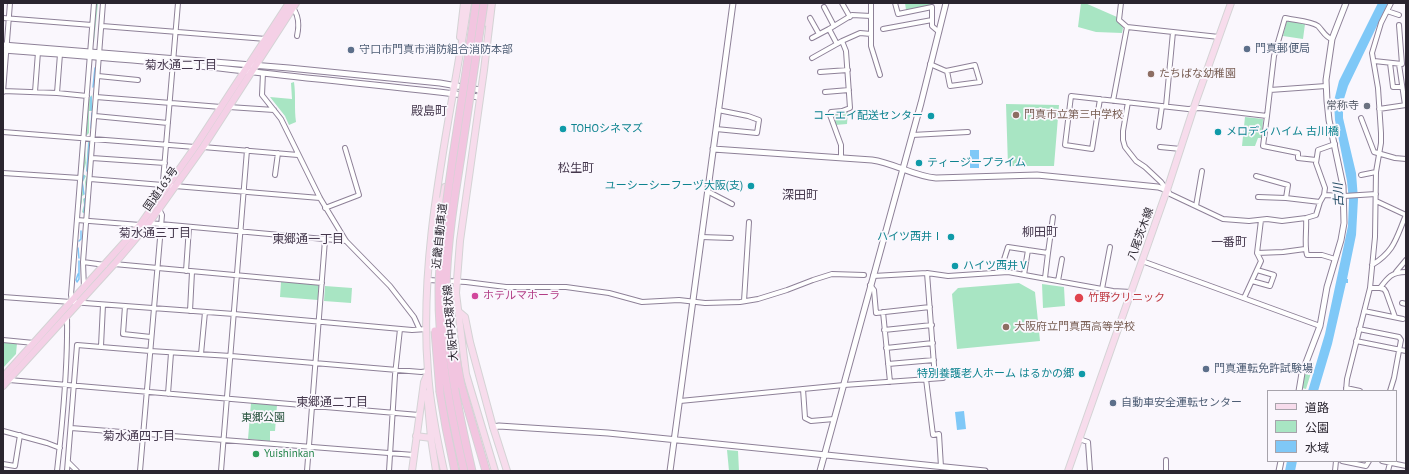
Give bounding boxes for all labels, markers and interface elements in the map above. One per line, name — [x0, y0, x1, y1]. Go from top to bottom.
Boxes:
place label: 門真郵便局 — [1255, 42, 1310, 56]
place label: 守口市門真市消防組合消防本部 — [359, 43, 513, 57]
marker: 門真郵便局 — [1242, 44, 1252, 54]
marker: 守口市門真市消防組合消防本部 — [346, 45, 356, 55]
district label: 菊水通二丁目 — [145, 59, 217, 73]
place label: たちばな幼稚園 — [1159, 67, 1236, 81]
marker: たちばな幼稚園 — [1146, 69, 1156, 79]
place label: 常称寺 — [1326, 99, 1359, 113]
marker: 常称寺 — [1362, 101, 1372, 111]
district label: 殿島町 — [411, 105, 447, 119]
place label: 門真市立第三中学校 — [1024, 108, 1123, 122]
place label: コーエイ配送センター — [813, 109, 923, 123]
marker: 門真市立第三中学校 — [1011, 110, 1021, 120]
marker: コーエイ配送センター — [926, 111, 936, 121]
place label: TOHOシネマズ — [571, 122, 643, 136]
marker: TOHOシネマズ — [558, 124, 568, 134]
place label: メロディハイム 古川橋 — [1226, 125, 1339, 139]
marker: メロディハイム 古川橋 — [1213, 127, 1223, 137]
place label: ティージープライム — [927, 156, 1026, 170]
marker: ティージープライム — [914, 158, 924, 168]
district label: 松生町 — [558, 162, 594, 176]
street label: 国道163号 — [141, 164, 181, 214]
place label: ユーシーシーフーヅ大阪(支) — [605, 179, 743, 193]
marker: ユーシーシーフーヅ大阪(支) — [746, 181, 756, 191]
water label: 古川 — [1331, 183, 1347, 207]
district label: 深田町 — [782, 189, 818, 203]
street label: 近畿自動車道 — [430, 202, 450, 270]
street label: 八尾茨木線 — [1125, 206, 1157, 262]
district label: 柳田町 — [1022, 226, 1058, 240]
district label: 菊水通三丁目 — [119, 227, 191, 241]
place label: ハイツ西井Ⅰ — [877, 230, 943, 244]
marker: ハイツ西井Ⅰ — [946, 232, 956, 242]
district label: 東郷通一丁目 — [272, 233, 344, 247]
district label: 一番町 — [1211, 236, 1247, 250]
place label: ハイツ西井Ⅴ — [963, 259, 1029, 273]
marker: ハイツ西井Ⅴ — [950, 261, 960, 271]
street label: 大阪中央環状線 — [441, 284, 461, 362]
place label: ホテルマホーラ — [483, 289, 560, 303]
marker: ホテルマホーラ — [470, 291, 480, 301]
place label: 竹野クリニック — [1088, 291, 1165, 305]
marker: 竹野クリニック — [1073, 292, 1085, 304]
place label: 大阪府立門真西高等学校 — [1014, 320, 1135, 334]
marker: 大阪府立門真西高等学校 — [1001, 322, 1011, 332]
place label: 門真運転免許試験場 — [1214, 362, 1313, 376]
marker: 門真運転免許試験場 — [1201, 364, 1211, 374]
place label: 特別養護老人ホーム はるかの郷 — [917, 367, 1074, 381]
marker: 特別養護老人ホーム はるかの郷 — [1077, 369, 1087, 379]
legend — [1267, 390, 1397, 462]
district label: 東郷通二丁目 — [296, 396, 368, 410]
place label: 自動車安全運転センター — [1121, 396, 1242, 410]
marker: 自動車安全運転センター — [1108, 398, 1118, 408]
text: 道路 — [1305, 400, 1329, 415]
park label: 東郷公園 — [241, 411, 285, 425]
text: 公園 — [1305, 420, 1329, 435]
district label: 菊水通四丁目 — [103, 430, 175, 444]
text: 水域 — [1305, 440, 1329, 455]
place label: Yuishinkan — [264, 447, 315, 461]
marker: Yuishinkan — [251, 449, 261, 459]

